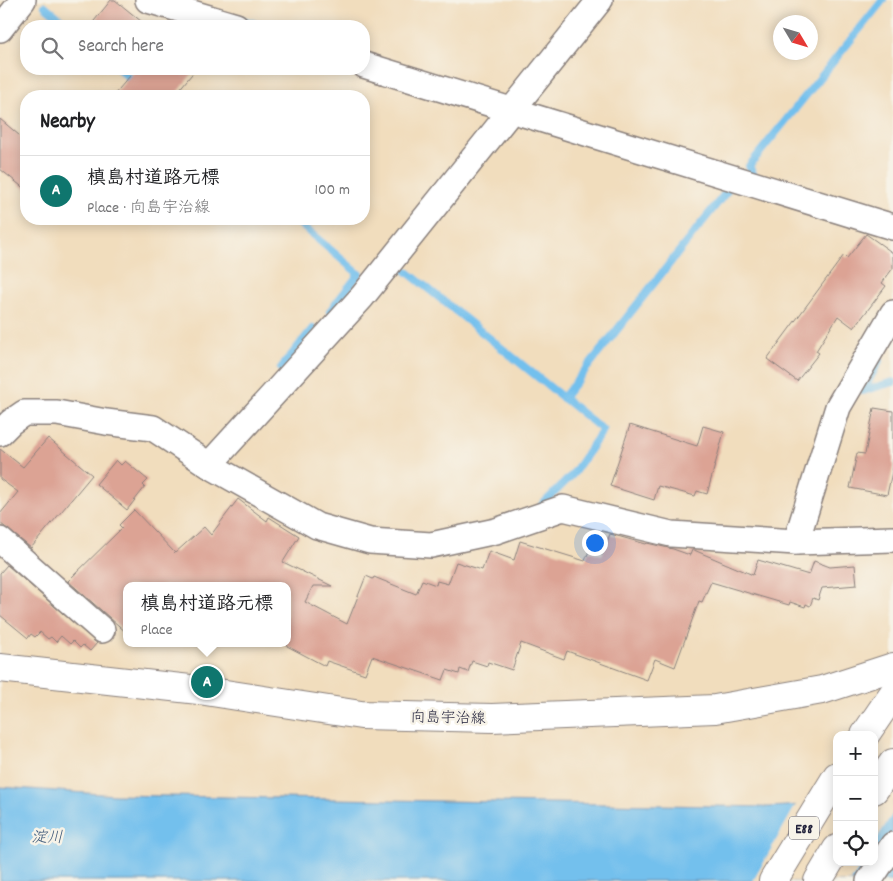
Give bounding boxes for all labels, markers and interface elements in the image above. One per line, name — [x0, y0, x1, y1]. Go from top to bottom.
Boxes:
north arrow — [773, 15, 818, 60]
search box — [20, 20, 370, 75]
icon: search — [38, 34, 66, 62]
text: Search here — [78, 34, 164, 61]
text: Nearby — [40, 108, 95, 138]
text: 槙島村道路元標 — [87, 166, 220, 193]
text: A — [52, 179, 60, 202]
text: 100 m — [314, 179, 350, 202]
text: Place · 向島宇治線 — [87, 197, 210, 220]
your location — [582, 530, 608, 556]
popup — [123, 582, 291, 647]
text: 槙島村道路元標 — [140, 592, 274, 619]
text: Place — [140, 619, 173, 642]
pin: A — [191, 663, 223, 701]
street label: 向島宇治線 — [410, 707, 486, 731]
map controls — [833, 731, 878, 866]
button: + — [833, 731, 878, 776]
button: − — [833, 776, 878, 821]
road number: E88 — [789, 816, 819, 840]
button: locate — [833, 821, 878, 866]
water label: 淀川 — [31, 827, 63, 850]

